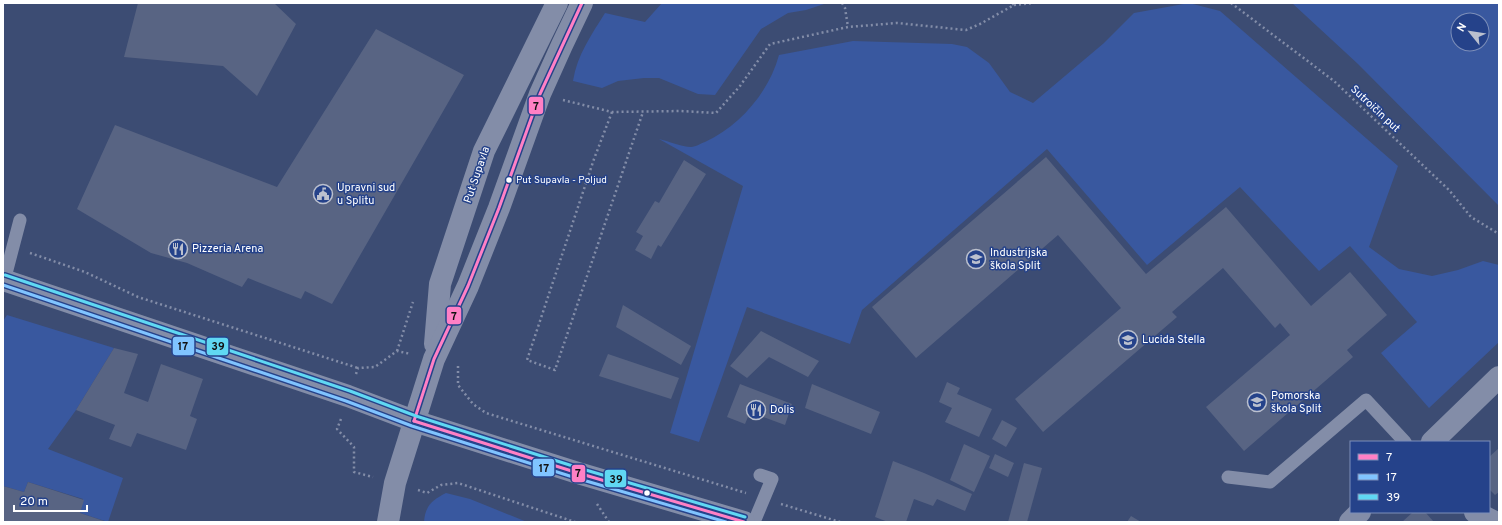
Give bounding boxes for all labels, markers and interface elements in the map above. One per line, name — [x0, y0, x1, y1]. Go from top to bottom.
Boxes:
north arrow — [1450, 12, 1490, 52]
text: N — [1454, 21, 1470, 34]
street label: Sutroičin put — [1347, 82, 1403, 136]
line badge: 7 — [528, 96, 544, 115]
text: 7 — [533, 100, 539, 114]
street label: Put Supavla — [461, 145, 493, 205]
place label: Put Supavla - Poljud — [516, 174, 607, 187]
marker: Put Supavla - Poljud — [504, 175, 514, 185]
place label: Upravni sud u Splitu — [337, 181, 395, 208]
public building icon: Upravni sud u Splitu — [312, 183, 334, 205]
restaurant icon: Pizzeria Arena — [167, 238, 189, 260]
place label: Pizzeria Arena — [192, 242, 263, 256]
place label: Industrijska škola Split — [990, 246, 1047, 273]
school or university icon: Industrijska škola Split — [965, 248, 987, 270]
line badge: 7 — [446, 306, 462, 325]
text: 7 — [451, 310, 457, 324]
school or university icon: Lucida Stella — [1117, 329, 1139, 351]
place label: Lucida Stella — [1142, 333, 1205, 347]
line badge: 17 — [172, 336, 195, 356]
line badge: 39 — [206, 337, 229, 356]
text: 17 — [178, 340, 188, 354]
text: 39 — [211, 340, 225, 354]
place label: Pomorska škola Split — [1271, 389, 1322, 416]
school or university icon: Pomorska škola Split — [1246, 391, 1268, 413]
restaurant icon: Dolis — [745, 399, 767, 421]
place label: Dolis — [770, 403, 794, 417]
legend — [1350, 441, 1490, 513]
text: 7 — [1386, 450, 1392, 466]
line badge: 17 — [532, 458, 555, 477]
text: 17 — [539, 462, 549, 476]
line badge: 7 — [571, 464, 586, 483]
text: 7 — [575, 467, 581, 481]
line badge: 39 — [604, 469, 627, 488]
text: 17 — [1386, 470, 1397, 486]
text: 39 — [609, 473, 623, 487]
scale bar — [14, 487, 87, 513]
unlabelled marker — [642, 488, 652, 498]
text: 39 — [1386, 490, 1400, 506]
text: 20 m — [20, 494, 48, 510]

